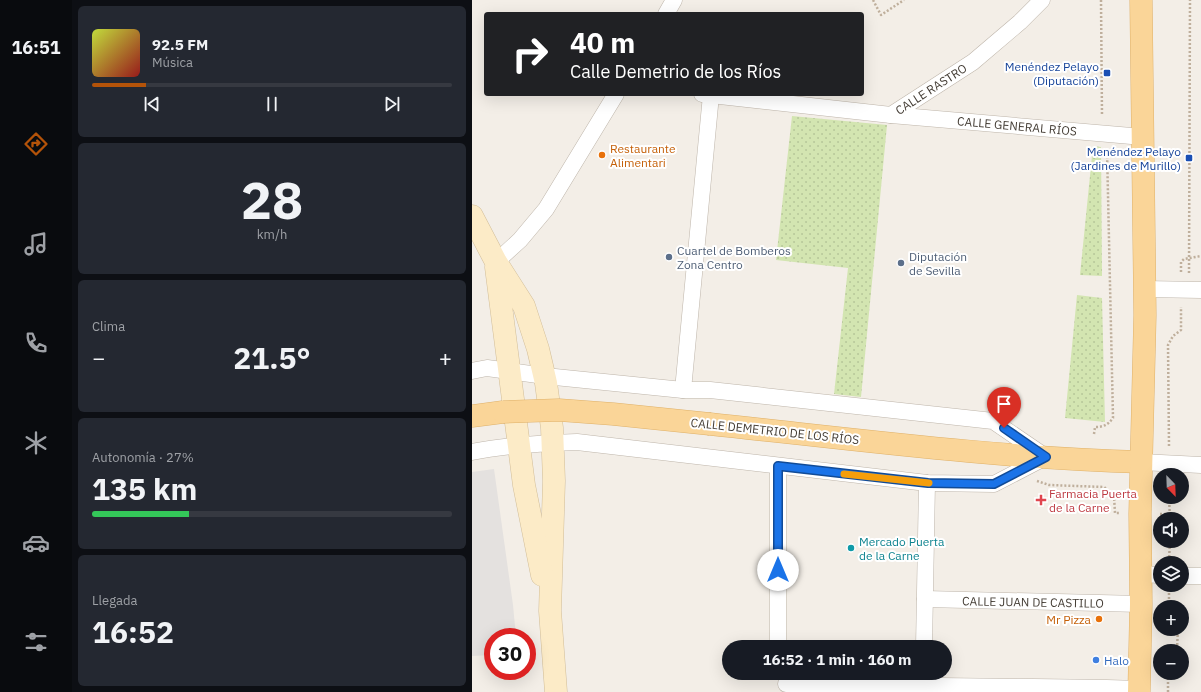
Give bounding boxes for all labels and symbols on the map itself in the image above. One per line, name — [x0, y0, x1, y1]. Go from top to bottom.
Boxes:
place label: Menéndez Pelayo (Diputación) — [1005, 59, 1099, 88]
street label: CALLE RASTRO — [892, 60, 970, 118]
marker: Menéndez Pelayo (Diputación) — [1102, 68, 1112, 78]
street label: CALLE GENERAL RÍOS — [957, 113, 1077, 139]
place label: Restaurante Alimentari — [610, 141, 676, 170]
place label: Menéndez Pelayo (Jardines de Murillo) — [1071, 144, 1181, 173]
marker: Restaurante Alimentari — [597, 150, 607, 160]
marker: Menéndez Pelayo (Jardines de Murillo) — [1184, 153, 1194, 163]
place label: Cuartel de Bomberos Zona Centro — [677, 243, 791, 272]
place label: Diputación de Sevilla — [909, 249, 967, 278]
marker: Cuartel de Bomberos Zona Centro — [664, 252, 674, 262]
marker: Diputación de Sevilla — [896, 258, 906, 268]
pin — [987, 387, 1021, 428]
street label: CALLE DEMETRIO DE LOS RÍOS — [690, 415, 860, 447]
north arrow — [1153, 468, 1189, 504]
place label: Farmacia Puerta de la Carne — [1049, 486, 1138, 515]
marker: Farmacia Puerta de la Carne — [1036, 495, 1046, 505]
place label: Mercado Puerta de la Carne — [859, 534, 945, 563]
marker: Mercado Puerta de la Carne — [846, 543, 856, 553]
position arrow — [757, 549, 799, 591]
street label: CALLE JUAN DE CASTILLO — [962, 593, 1104, 611]
place label: Mr Pizza — [1046, 612, 1092, 627]
marker: Mr Pizza — [1094, 614, 1104, 624]
speed limit sign: 30 — [484, 628, 536, 680]
place label: Halo — [1104, 653, 1129, 668]
marker: Halo — [1091, 655, 1101, 665]

